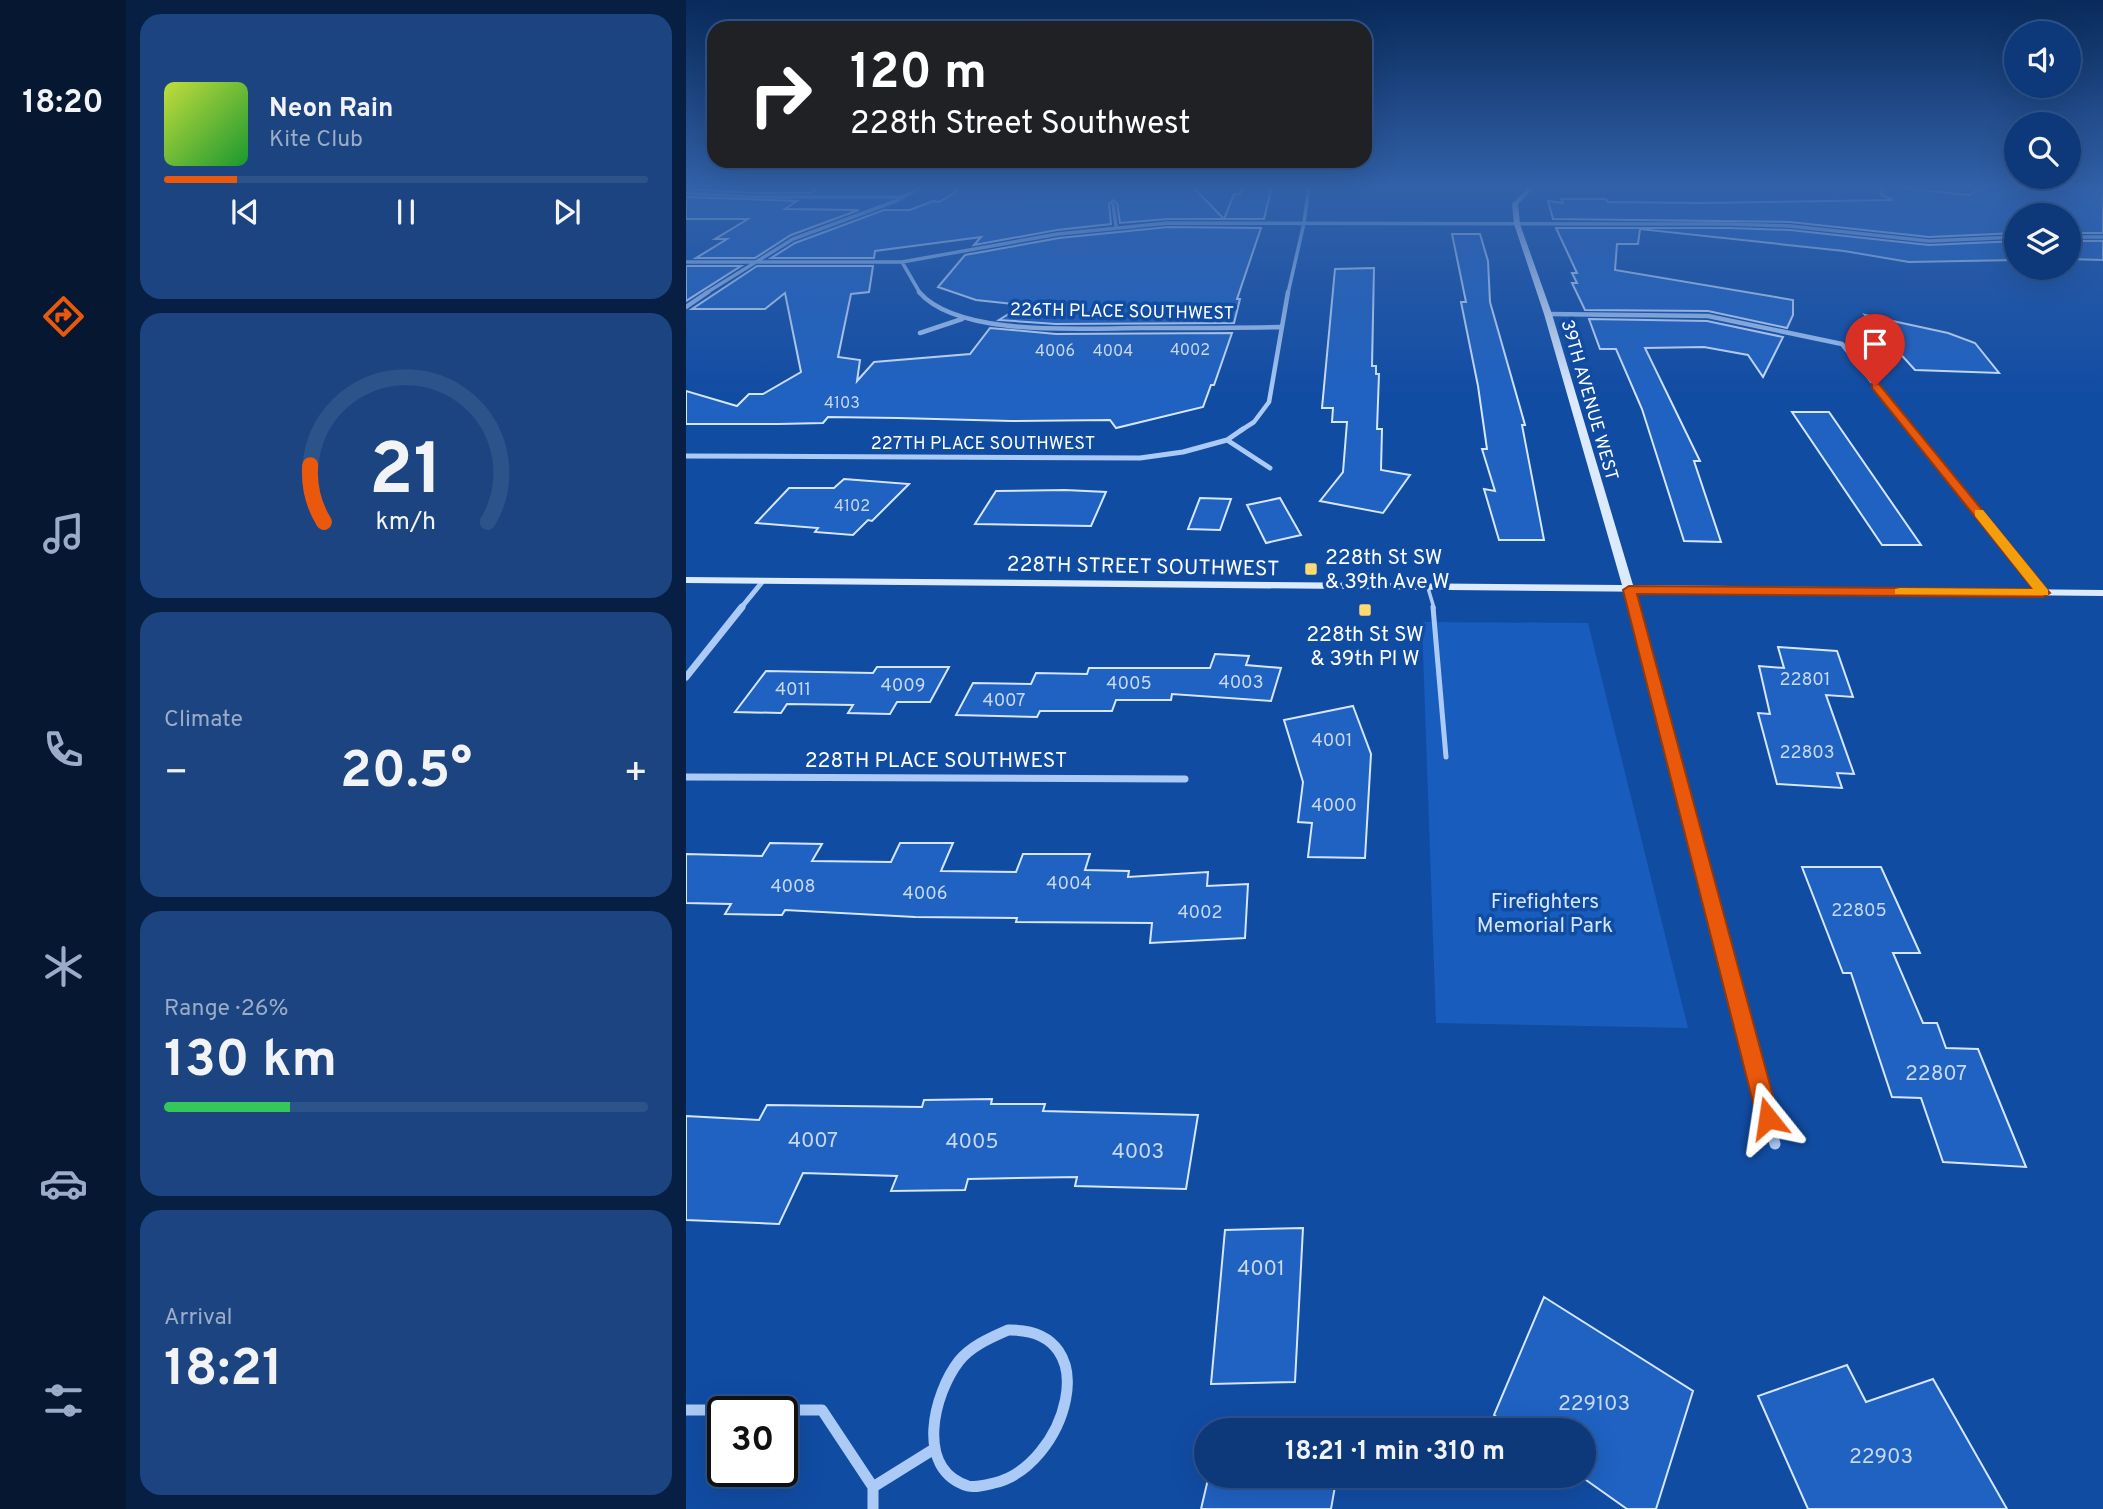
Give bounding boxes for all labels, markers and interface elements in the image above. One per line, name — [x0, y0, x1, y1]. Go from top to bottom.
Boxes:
map controls — [2004, 21, 2081, 280]
button: sound — [2004, 21, 2081, 98]
text: 120 m — [850, 44, 987, 106]
icon: right — [735, 49, 826, 140]
text: 18:20 — [22, 84, 104, 124]
text: Neon Rain — [269, 93, 394, 126]
text: 228th Street Southwest — [850, 105, 1191, 145]
button: search — [2004, 112, 2081, 189]
text: Kite Club — [269, 126, 363, 155]
icon: previous — [226, 193, 264, 231]
icon: pause — [387, 193, 425, 231]
icon: next — [548, 193, 586, 231]
button: layers — [2004, 203, 2081, 280]
icon: directions — [39, 292, 88, 341]
street label: 226TH PLACE SOUTHWEST — [1010, 299, 1234, 326]
pin — [1845, 314, 1905, 386]
street label: 39TH AVENUE WEST — [1555, 317, 1623, 483]
icon: arrive — [1856, 325, 1894, 363]
house number: 4002 — [1170, 341, 1210, 361]
house number: 4006 — [1035, 342, 1075, 362]
house number: 4004 — [1093, 342, 1133, 362]
house number: 4103 — [824, 394, 860, 414]
text: 21 — [369, 428, 443, 520]
street label: 227TH PLACE SOUTHWEST — [871, 433, 1095, 456]
house number: 4102 — [834, 497, 870, 517]
text: km/h — [376, 506, 436, 538]
icon: music — [39, 509, 88, 558]
place label: 228th St SW & 39th Ave W — [1325, 545, 1450, 596]
street label: 228TH STREET SOUTHWEST — [1006, 552, 1279, 583]
marker: 228th St SW & 39th Ave W — [1303, 561, 1319, 577]
marker: 228th St SW & 39th Pl W — [1357, 602, 1373, 618]
place label: 228th St SW & 39th Pl W — [1306, 622, 1424, 673]
house number: 22801 — [1779, 669, 1831, 692]
house number: 4003 — [1219, 672, 1263, 695]
house number: 4005 — [1106, 673, 1152, 696]
house number: 4009 — [881, 675, 925, 698]
house number: 4011 — [775, 679, 811, 702]
house number: 4007 — [982, 690, 1026, 713]
text: Climate — [164, 706, 243, 735]
icon: phone — [39, 725, 88, 774]
house number: 4001 — [1312, 730, 1352, 753]
text: 20.5° — [340, 740, 472, 806]
house number: 22803 — [1779, 742, 1835, 765]
street label: 228TH PLACE SOUTHWEST — [805, 748, 1067, 775]
text: − — [164, 750, 189, 799]
text: + — [623, 750, 648, 799]
house number: 4000 — [1311, 795, 1357, 818]
house number: 4004 — [1046, 873, 1092, 896]
house number: 4008 — [770, 876, 816, 899]
house number: 4006 — [903, 883, 947, 906]
park label: Firefighters Memorial Park — [1477, 889, 1613, 940]
house number: 22805 — [1831, 900, 1887, 923]
house number: 4002 — [1177, 902, 1223, 925]
icon: climate — [39, 942, 88, 991]
text: Range · 26% — [164, 995, 289, 1024]
text: 130 km — [164, 1029, 337, 1095]
house number: 22807 — [1905, 1061, 1967, 1088]
position arrow — [1731, 1081, 1805, 1155]
house number: 4007 — [788, 1128, 838, 1155]
house number: 4005 — [946, 1129, 998, 1156]
house number: 4003 — [1112, 1139, 1164, 1166]
icon: car — [39, 1159, 88, 1208]
house number: 4001 — [1237, 1256, 1285, 1283]
text: Arrival — [164, 1304, 233, 1333]
text: 18:21 — [164, 1338, 283, 1404]
icon: filters — [39, 1376, 88, 1425]
house number: 229103 — [1558, 1391, 1630, 1418]
speed limit sign: 30 — [707, 1396, 798, 1487]
text: 18:21 · 1 min · 310 m — [1285, 1436, 1505, 1469]
house number: 22903 — [1849, 1444, 1913, 1471]

